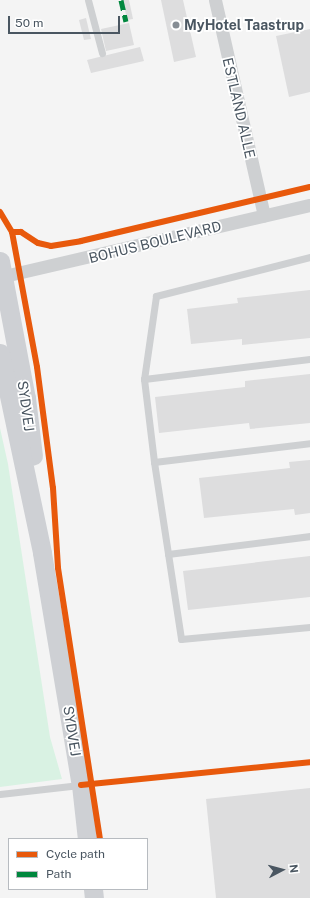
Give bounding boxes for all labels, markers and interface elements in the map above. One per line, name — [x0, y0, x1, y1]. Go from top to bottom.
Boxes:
scale bar — [10, 8, 122, 34]
text: 50 m — [15, 16, 43, 30]
place label: MyHotel Taastrup — [184, 17, 304, 33]
marker: MyHotel Taastrup — [171, 20, 181, 30]
street label: ESTLAND ALLE — [219, 56, 259, 160]
street label: BOHUS BOULEVARD — [87, 217, 223, 267]
street label: SYDVEJ — [14, 380, 38, 432]
street label: SYDVEJ — [60, 705, 84, 757]
legend — [8, 838, 148, 890]
text: Cycle path — [46, 847, 105, 861]
north arrow — [262, 850, 302, 890]
text: N — [288, 864, 300, 874]
text: Path — [46, 867, 72, 881]

